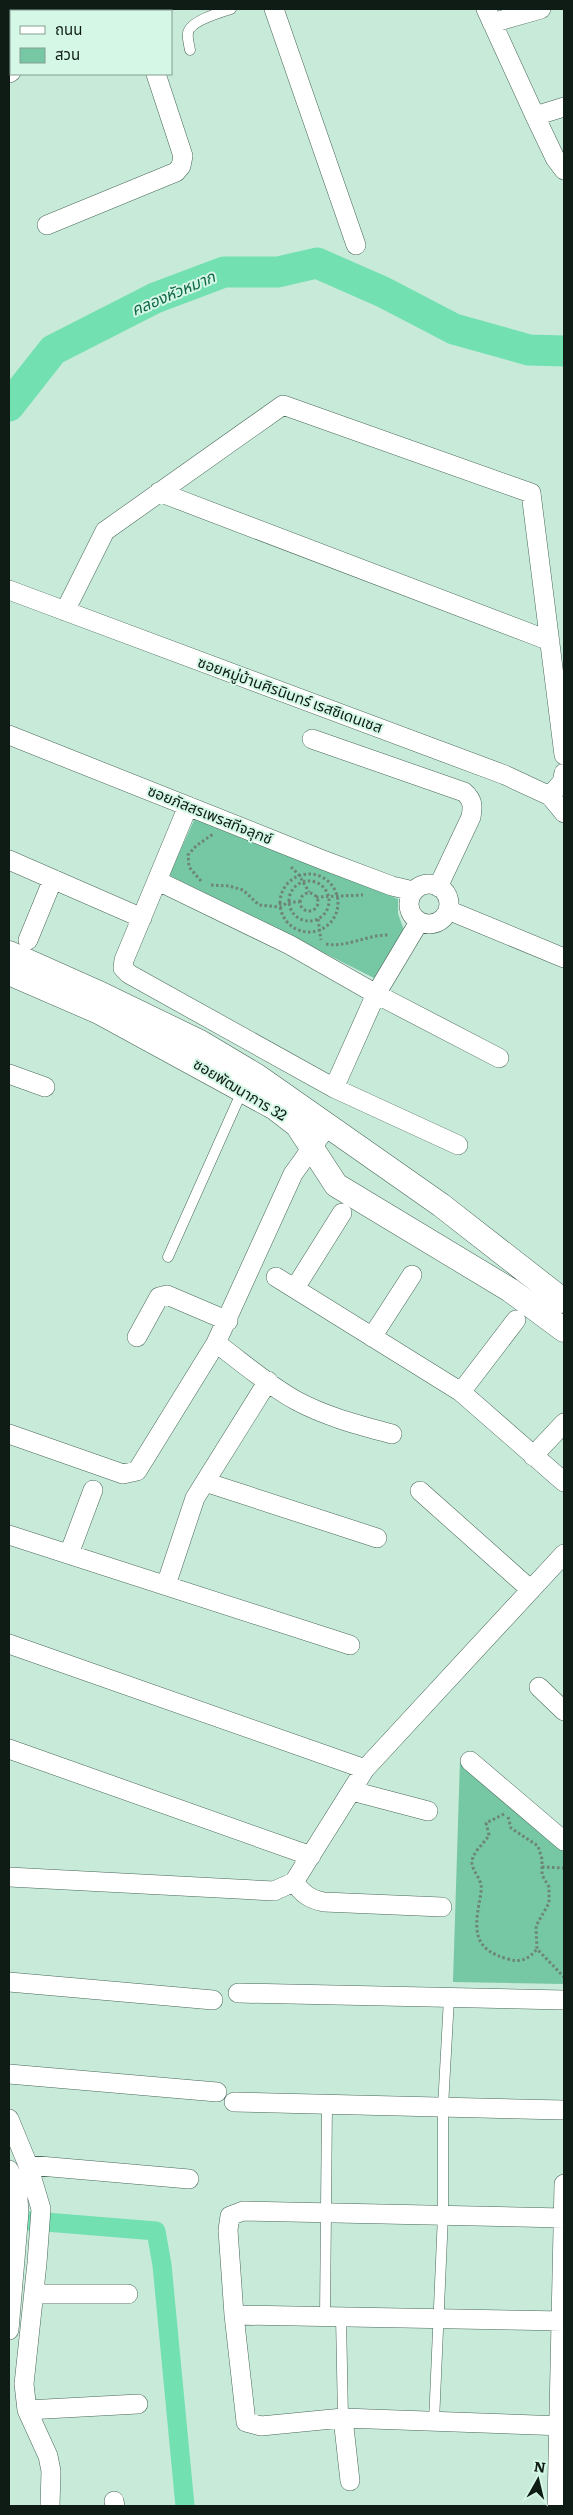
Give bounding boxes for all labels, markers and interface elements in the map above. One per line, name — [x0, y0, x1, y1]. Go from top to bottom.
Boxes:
legend — [10, 10, 172, 75]
text: ถนน — [55, 17, 82, 40]
text: สวน — [55, 42, 80, 65]
water label: คลองหัวหมาก — [127, 263, 220, 321]
street label: ซอยหมู่บ้านศิรนินทร์ เรสซิเดนเซส — [195, 649, 387, 738]
street label: ซอยภัสสรเพรสทีจลุกซ์ — [145, 778, 277, 849]
street label: ซอยพัฒนาการ 32 — [190, 1052, 292, 1126]
north arrow — [513, 2455, 563, 2505]
text: N — [533, 2455, 547, 2477]

